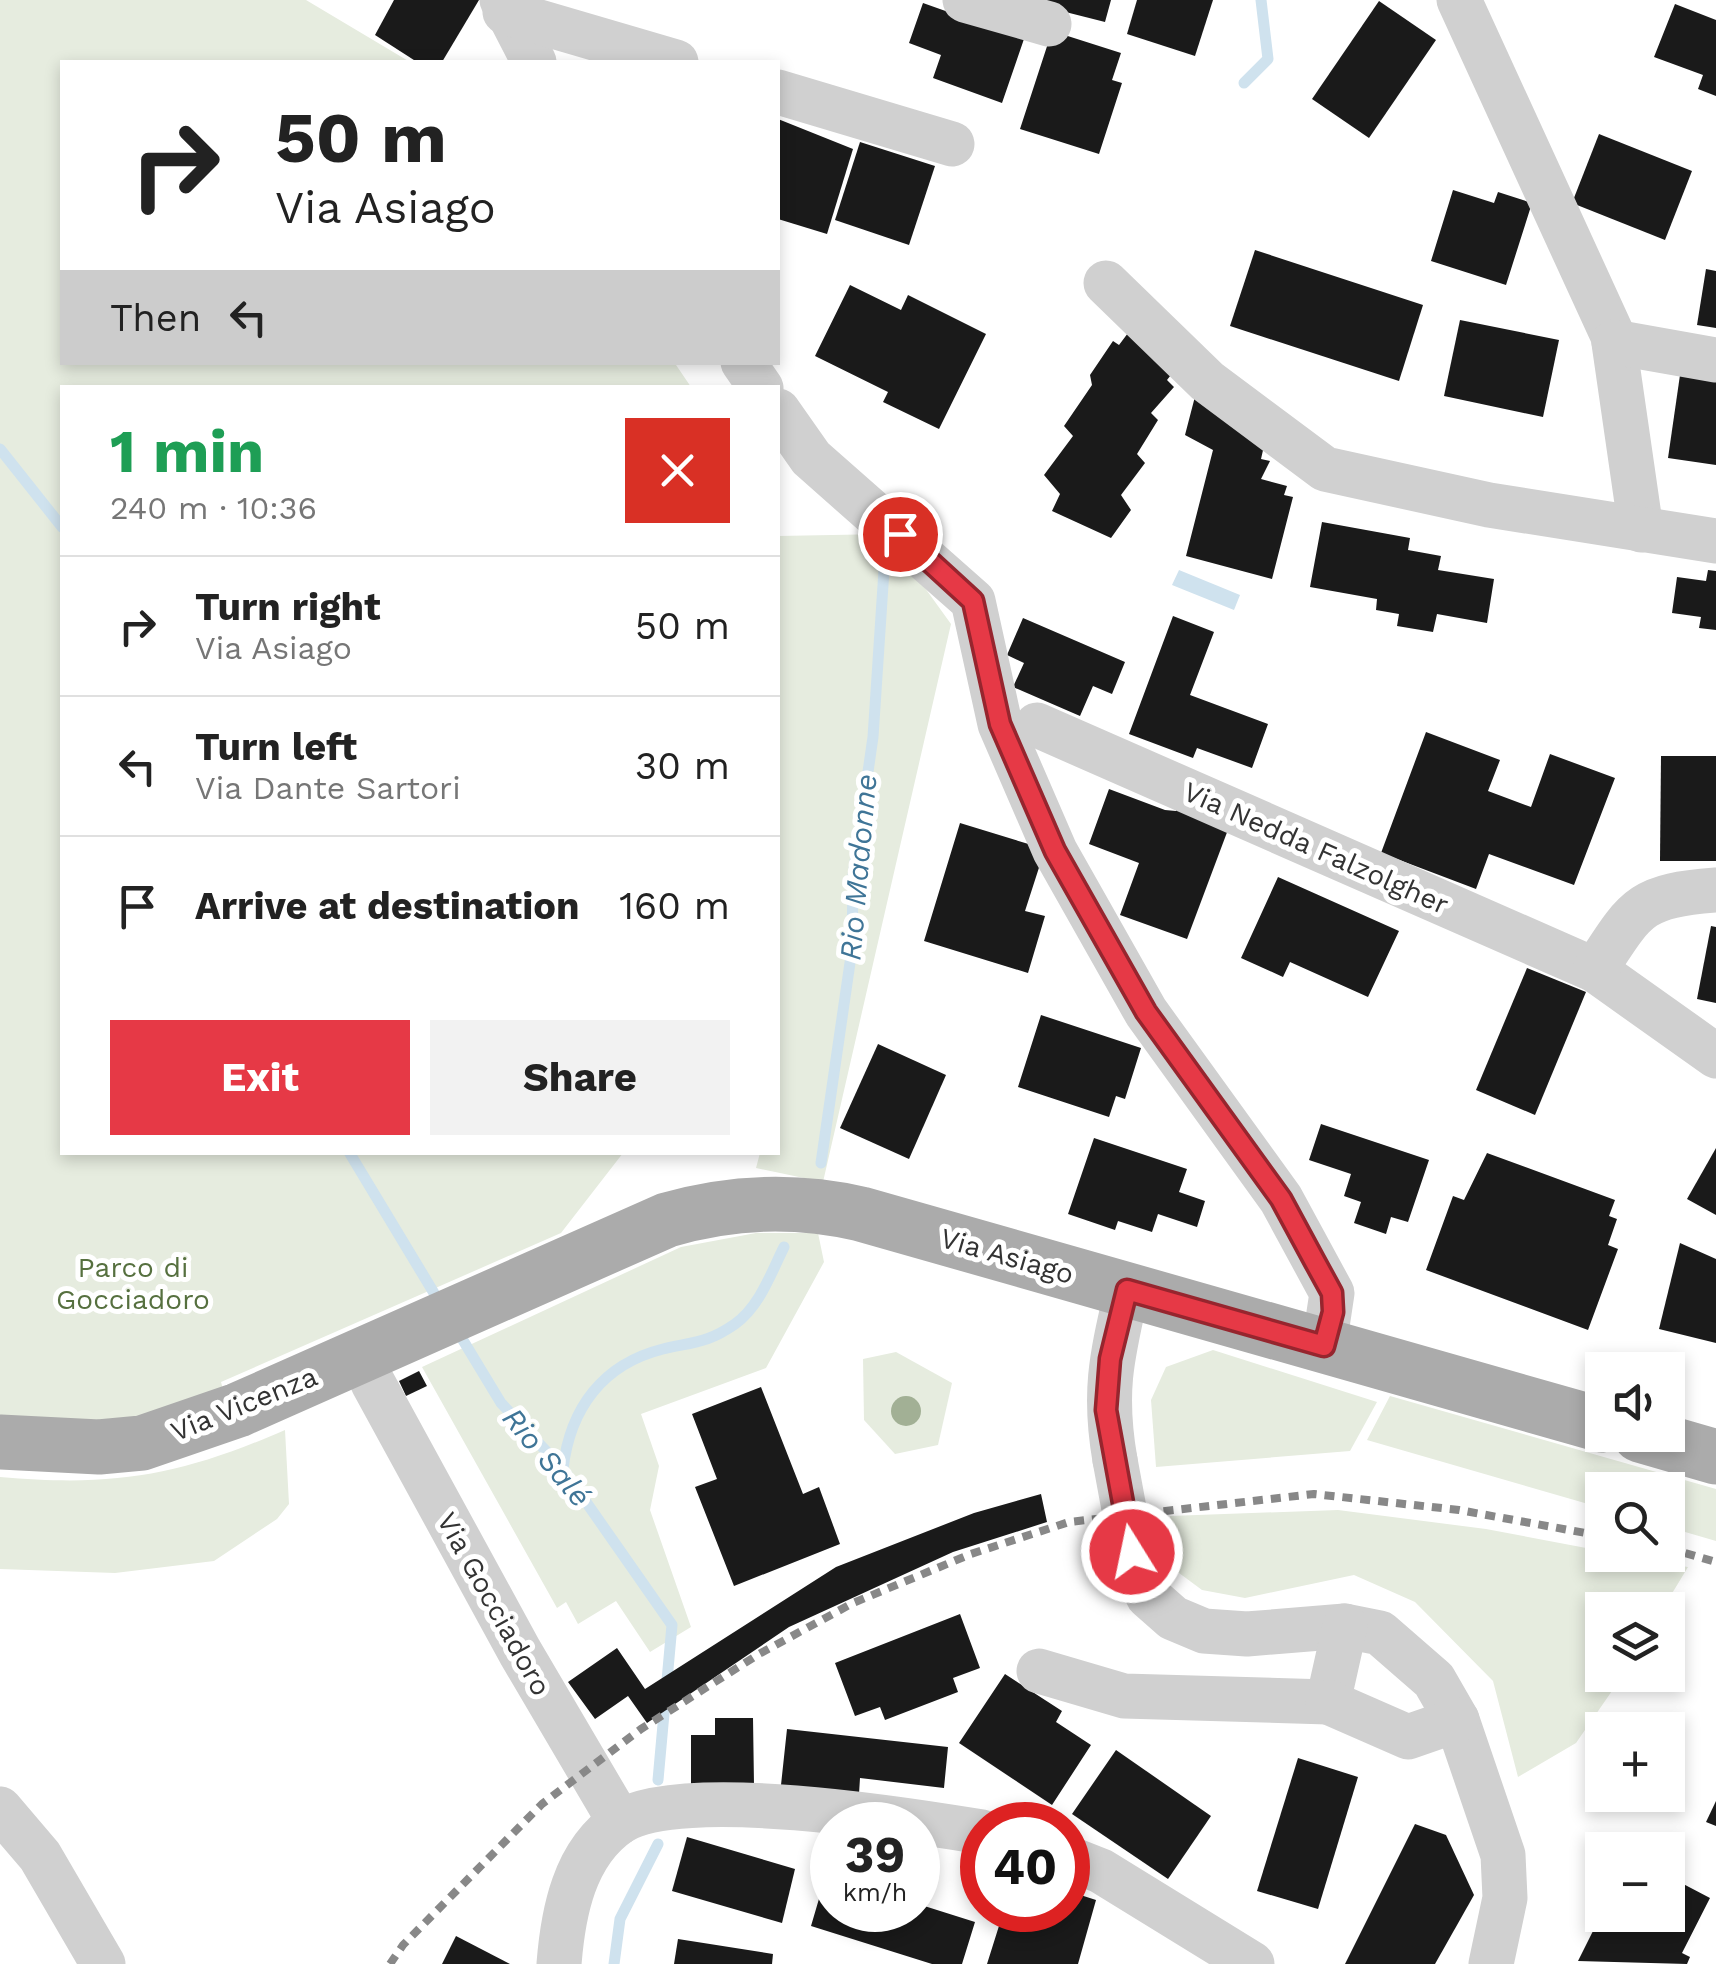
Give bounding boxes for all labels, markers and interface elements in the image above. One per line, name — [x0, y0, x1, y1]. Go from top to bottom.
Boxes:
text: 50 m — [275, 97, 447, 179]
icon: right — [110, 100, 240, 230]
text: Via Asiago — [275, 181, 496, 234]
icon: left — [221, 290, 276, 345]
text: Then — [110, 296, 201, 340]
text: 1 min — [110, 416, 264, 487]
button: close — [625, 418, 730, 523]
text: 240 m · 10:36 — [110, 489, 317, 527]
pin — [858, 492, 943, 577]
icon: arrive — [873, 507, 928, 562]
text: Turn right — [195, 585, 381, 629]
icon: right — [110, 599, 165, 654]
text: 50 m — [635, 604, 730, 648]
text: Via Asiago — [195, 629, 352, 667]
text: Turn left — [195, 725, 357, 769]
icon: left — [110, 739, 165, 794]
text: 30 m — [635, 744, 730, 788]
text: Via Dante Sartori — [195, 769, 461, 807]
water label: Rio Madonne — [832, 772, 884, 962]
street label: Via Nedda Falzolgher — [1178, 775, 1454, 921]
icon: arrive — [110, 879, 165, 934]
text: Arrive at destination — [195, 884, 580, 928]
text: 160 m — [619, 884, 730, 928]
button: Exit — [110, 1020, 410, 1135]
button: Share — [430, 1020, 730, 1135]
street label: Via Asiago — [936, 1221, 1078, 1291]
park label: Parco di Gocciadoro — [56, 1251, 210, 1316]
map controls — [1585, 1352, 1685, 1932]
button: sound — [1585, 1352, 1685, 1452]
street label: Via Vicenza — [166, 1360, 322, 1448]
water label: Rio Salé — [496, 1400, 598, 1514]
button: search — [1585, 1472, 1685, 1572]
position arrow — [1080, 1500, 1184, 1604]
street label: Via Gocciadoro — [430, 1507, 558, 1701]
button: layers — [1585, 1592, 1685, 1692]
button: + — [1585, 1712, 1685, 1812]
speed limit sign: 40 — [960, 1802, 1090, 1932]
text: 39 — [845, 1825, 905, 1884]
button: − — [1585, 1832, 1685, 1932]
text: km/h — [843, 1878, 907, 1907]

